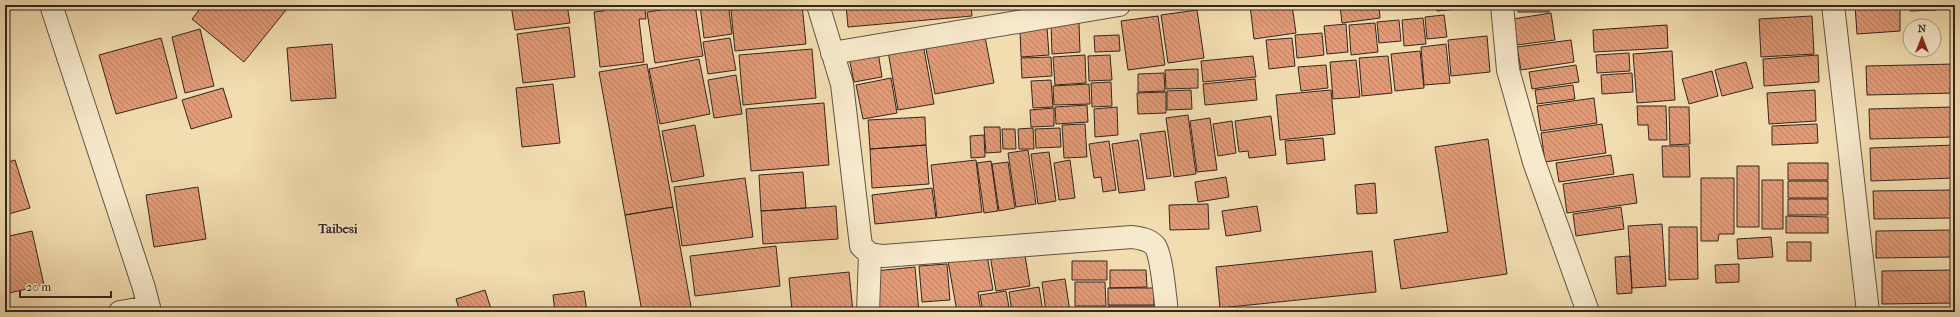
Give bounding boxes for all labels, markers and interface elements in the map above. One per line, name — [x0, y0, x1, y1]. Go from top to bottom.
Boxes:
north arrow — [1902, 18, 1942, 58]
text: N — [1918, 22, 1927, 35]
district label: Taibesi — [317, 221, 358, 236]
scale bar — [20, 273, 111, 299]
text: 20 m — [26, 280, 51, 294]

